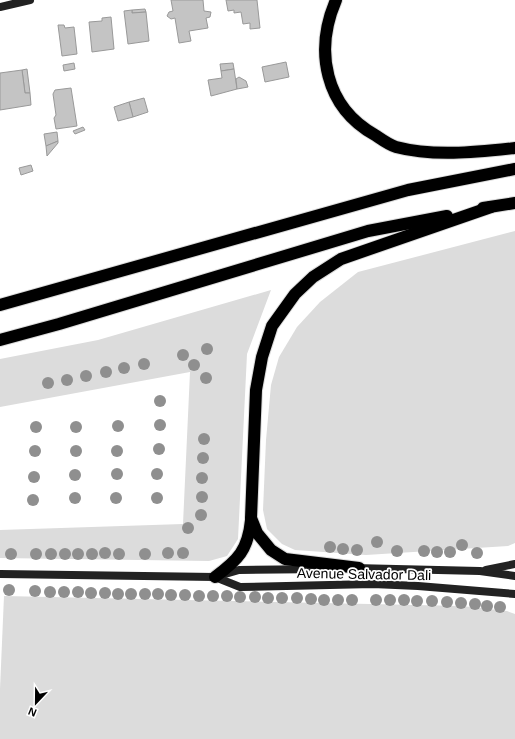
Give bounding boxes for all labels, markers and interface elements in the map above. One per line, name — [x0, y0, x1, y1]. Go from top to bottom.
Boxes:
street label: Avenue Salvador Dali — [297, 565, 431, 583]
north arrow — [16, 683, 56, 723]
text: N — [26, 705, 38, 719]

